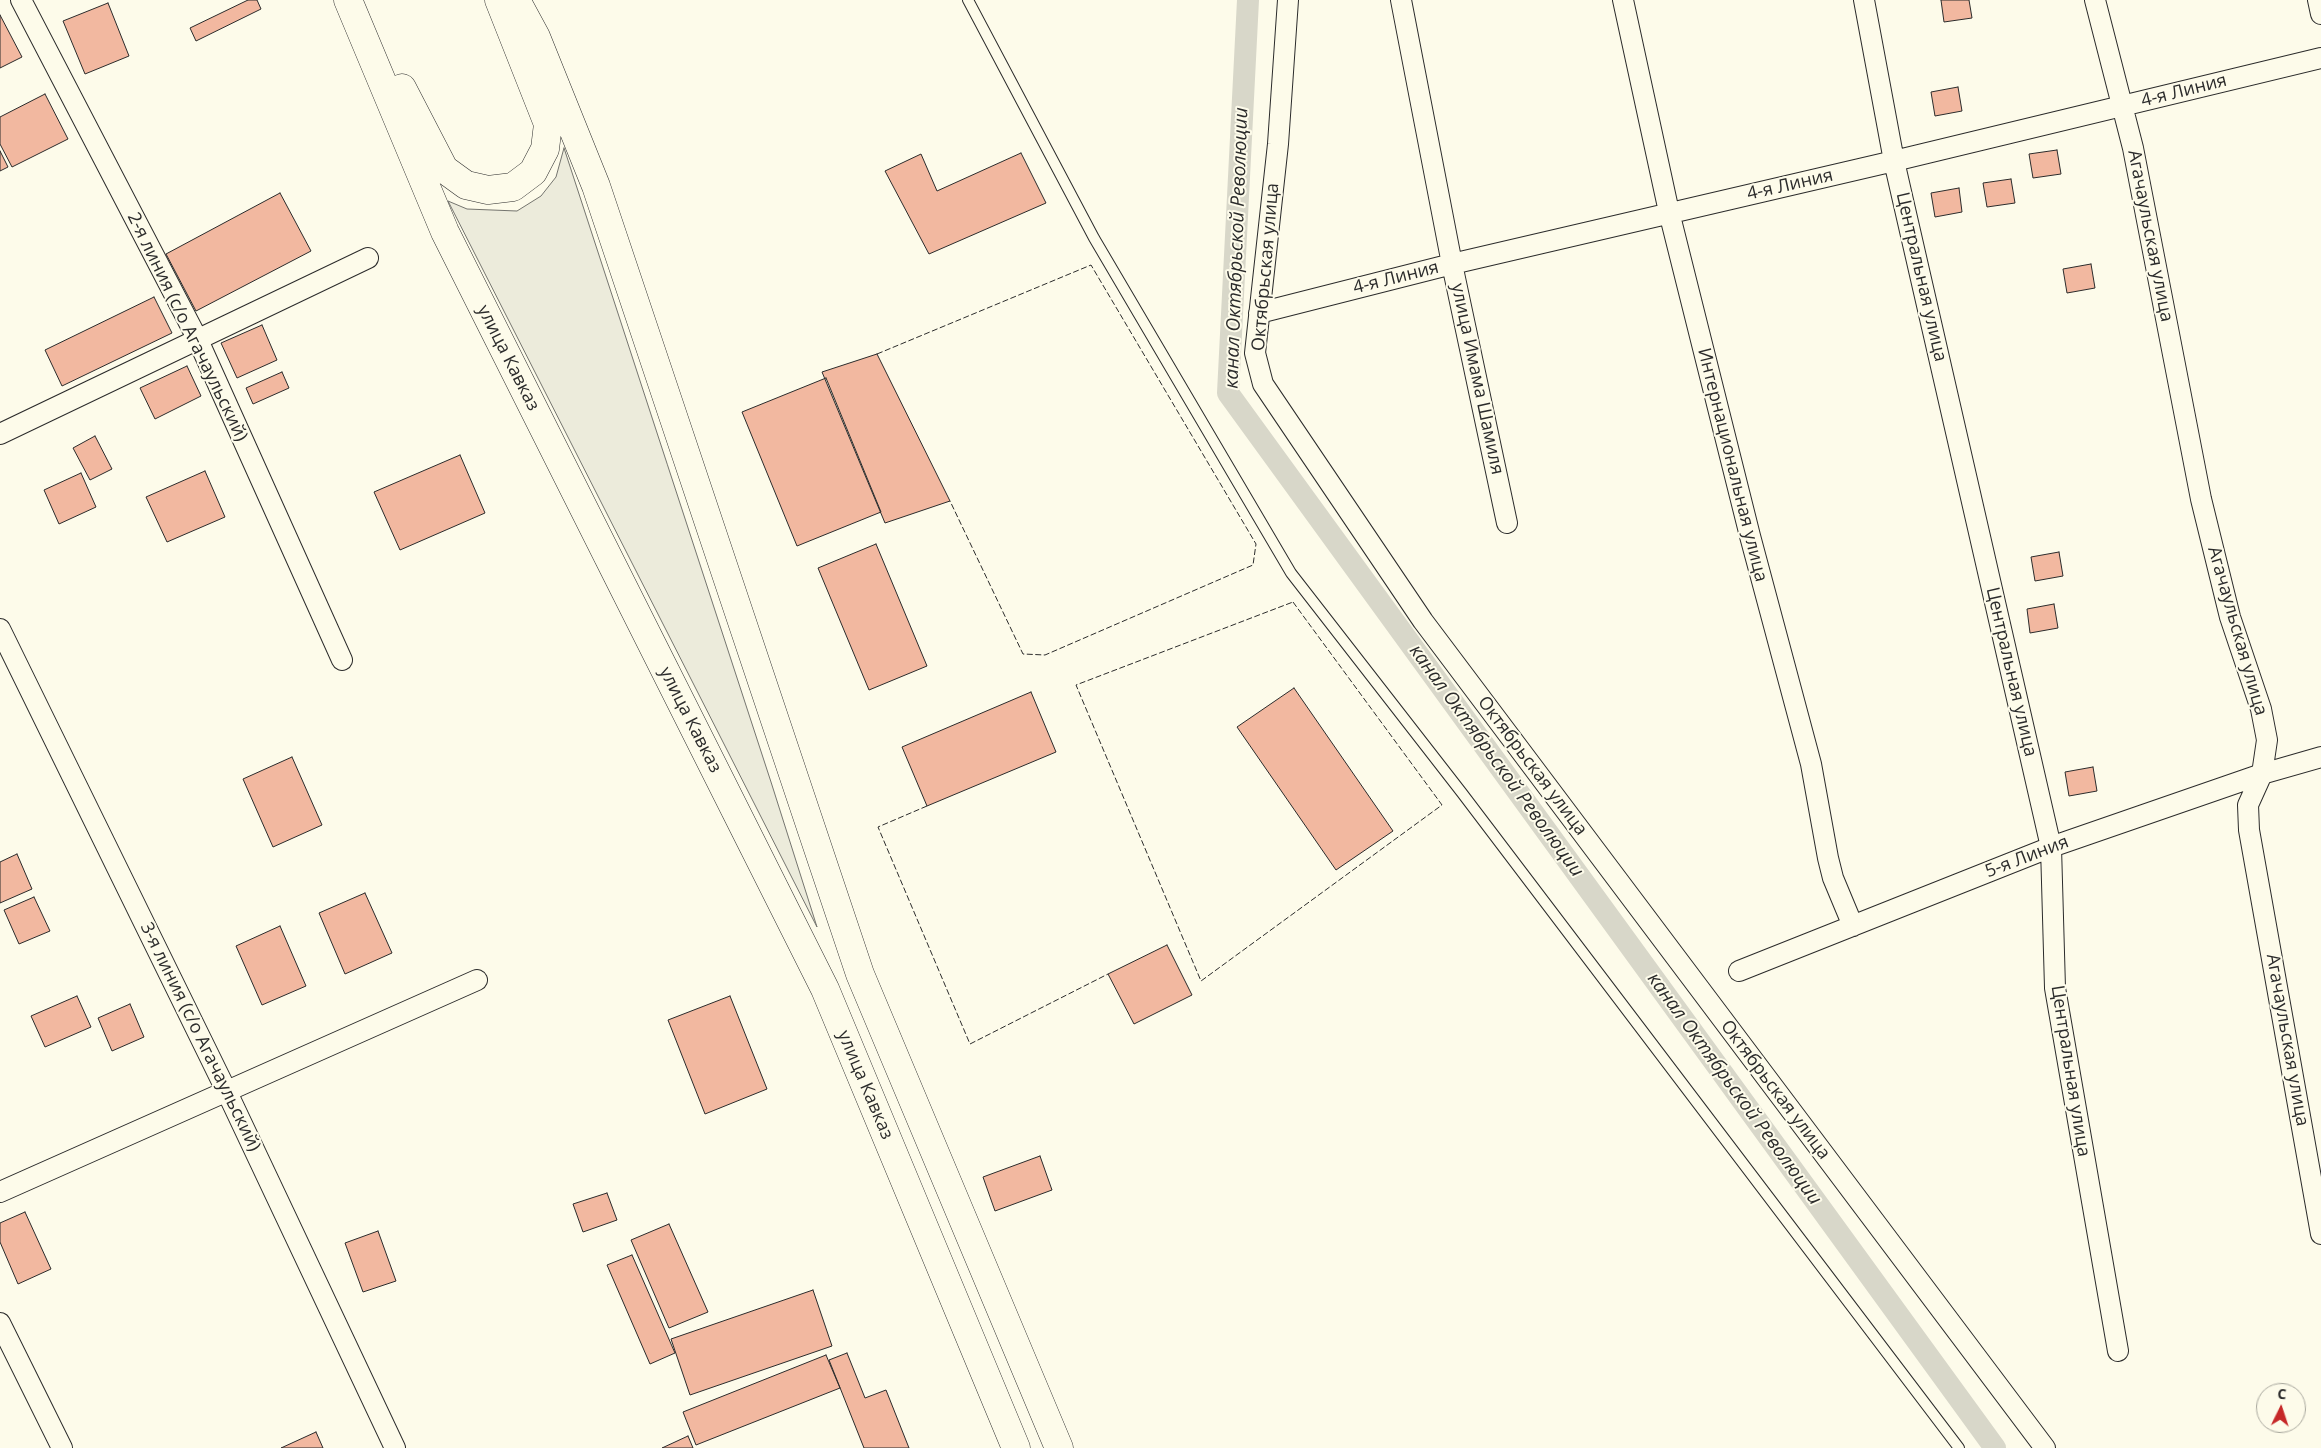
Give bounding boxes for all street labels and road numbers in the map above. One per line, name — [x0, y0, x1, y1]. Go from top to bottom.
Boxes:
street label: 4-я Линия — [2139, 70, 2229, 112]
street label: Агачаульская улица — [2123, 148, 2177, 324]
street label: 4-я Линия — [1745, 165, 1835, 205]
street label: Октябрьская улица — [1248, 182, 1284, 352]
street label: Центральная улица — [1891, 190, 1951, 364]
street label: 2-я линия (с/о Агачаульский) — [122, 209, 252, 445]
street label: 4-я Линия — [1351, 257, 1441, 299]
street label: улица Имама Шамиля — [1446, 281, 1508, 477]
street label: улица Кавказ — [472, 301, 544, 415]
street label: Интернациональная улица — [1692, 346, 1772, 584]
street label: Агачаульская улица — [2203, 544, 2271, 718]
street label: Центральная улица — [1981, 585, 2041, 759]
street label: улица Кавказ — [654, 663, 726, 777]
street label: Октябрьская улица — [1473, 692, 1591, 840]
street label: 5-я Линия — [1982, 831, 2072, 883]
street label: 3-я линия (с/о Агачаульский) — [135, 919, 265, 1155]
street label: Агачаульская улица — [2261, 952, 2313, 1128]
street label: Центральная улица — [2046, 984, 2094, 1158]
street label: Октябрьская улица — [1716, 1016, 1834, 1164]
street label: улица Кавказ — [832, 1027, 898, 1143]

